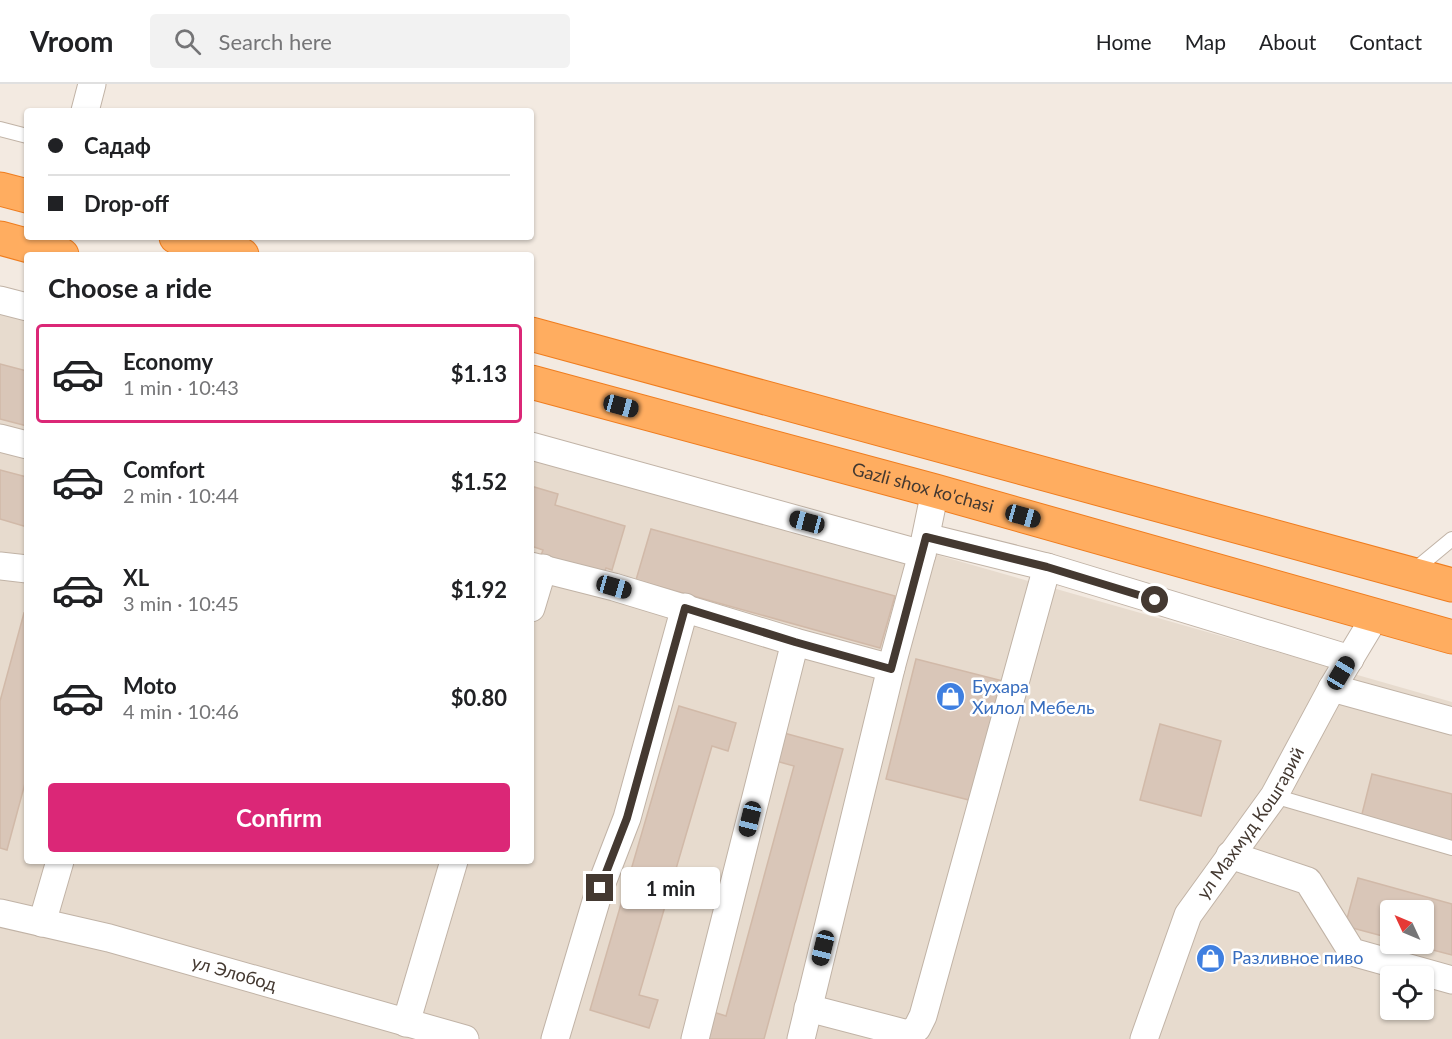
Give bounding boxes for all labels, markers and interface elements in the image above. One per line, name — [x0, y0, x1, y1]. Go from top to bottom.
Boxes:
search box — [150, 14, 570, 68]
text: Vroom — [30, 24, 114, 58]
icon: search — [171, 25, 204, 58]
text: Search here — [219, 28, 332, 55]
text: Home — [1096, 29, 1152, 54]
text: Map — [1185, 29, 1226, 54]
text: About — [1259, 29, 1316, 54]
text: Contact — [1349, 29, 1422, 54]
text: Садаф — [84, 132, 151, 159]
text: Drop-off — [84, 190, 169, 217]
text: Choose a ride — [48, 271, 212, 304]
icon: car — [51, 347, 105, 401]
text: Economy — [123, 348, 213, 375]
text: $1.13 — [451, 360, 507, 387]
text: 1 min · 10:43 — [123, 375, 239, 399]
car — [601, 393, 641, 419]
icon: car — [51, 455, 105, 509]
text: Comfort — [123, 456, 205, 483]
street label: Gazli shox ko'chasi — [850, 457, 997, 517]
text: $1.52 — [451, 468, 507, 495]
text: 2 min · 10:44 — [123, 483, 239, 507]
car — [1003, 502, 1043, 530]
car — [787, 509, 827, 535]
icon: car — [51, 563, 105, 617]
text: XL — [123, 564, 149, 591]
car — [594, 573, 634, 601]
text: $1.92 — [451, 576, 507, 603]
route start — [1141, 586, 1168, 613]
text: 3 min · 10:45 — [123, 591, 239, 615]
car — [1324, 653, 1358, 693]
icon: car — [51, 671, 105, 725]
text: Moto — [123, 672, 177, 699]
place label: Бухара Хилол Мебель — [972, 675, 1095, 718]
shop icon: Бухара Хилол Мебель — [935, 681, 967, 713]
text: $0.80 — [451, 684, 507, 711]
text: 4 min · 10:46 — [123, 699, 239, 723]
street label: ул Махмуд Кошгарий — [1191, 743, 1308, 903]
button: Confirm — [48, 783, 510, 852]
car — [737, 799, 763, 839]
callout: 1 min — [621, 867, 720, 909]
route end — [586, 874, 613, 901]
text: 1 min — [646, 876, 695, 900]
north arrow — [1380, 900, 1434, 954]
map controls — [1380, 900, 1434, 1020]
car — [810, 928, 836, 968]
shop icon: Разливное пиво — [1195, 942, 1227, 974]
place label: Разливное пиво — [1232, 946, 1363, 968]
street label: ул Элобод — [190, 950, 279, 995]
button: locate — [1380, 966, 1434, 1020]

